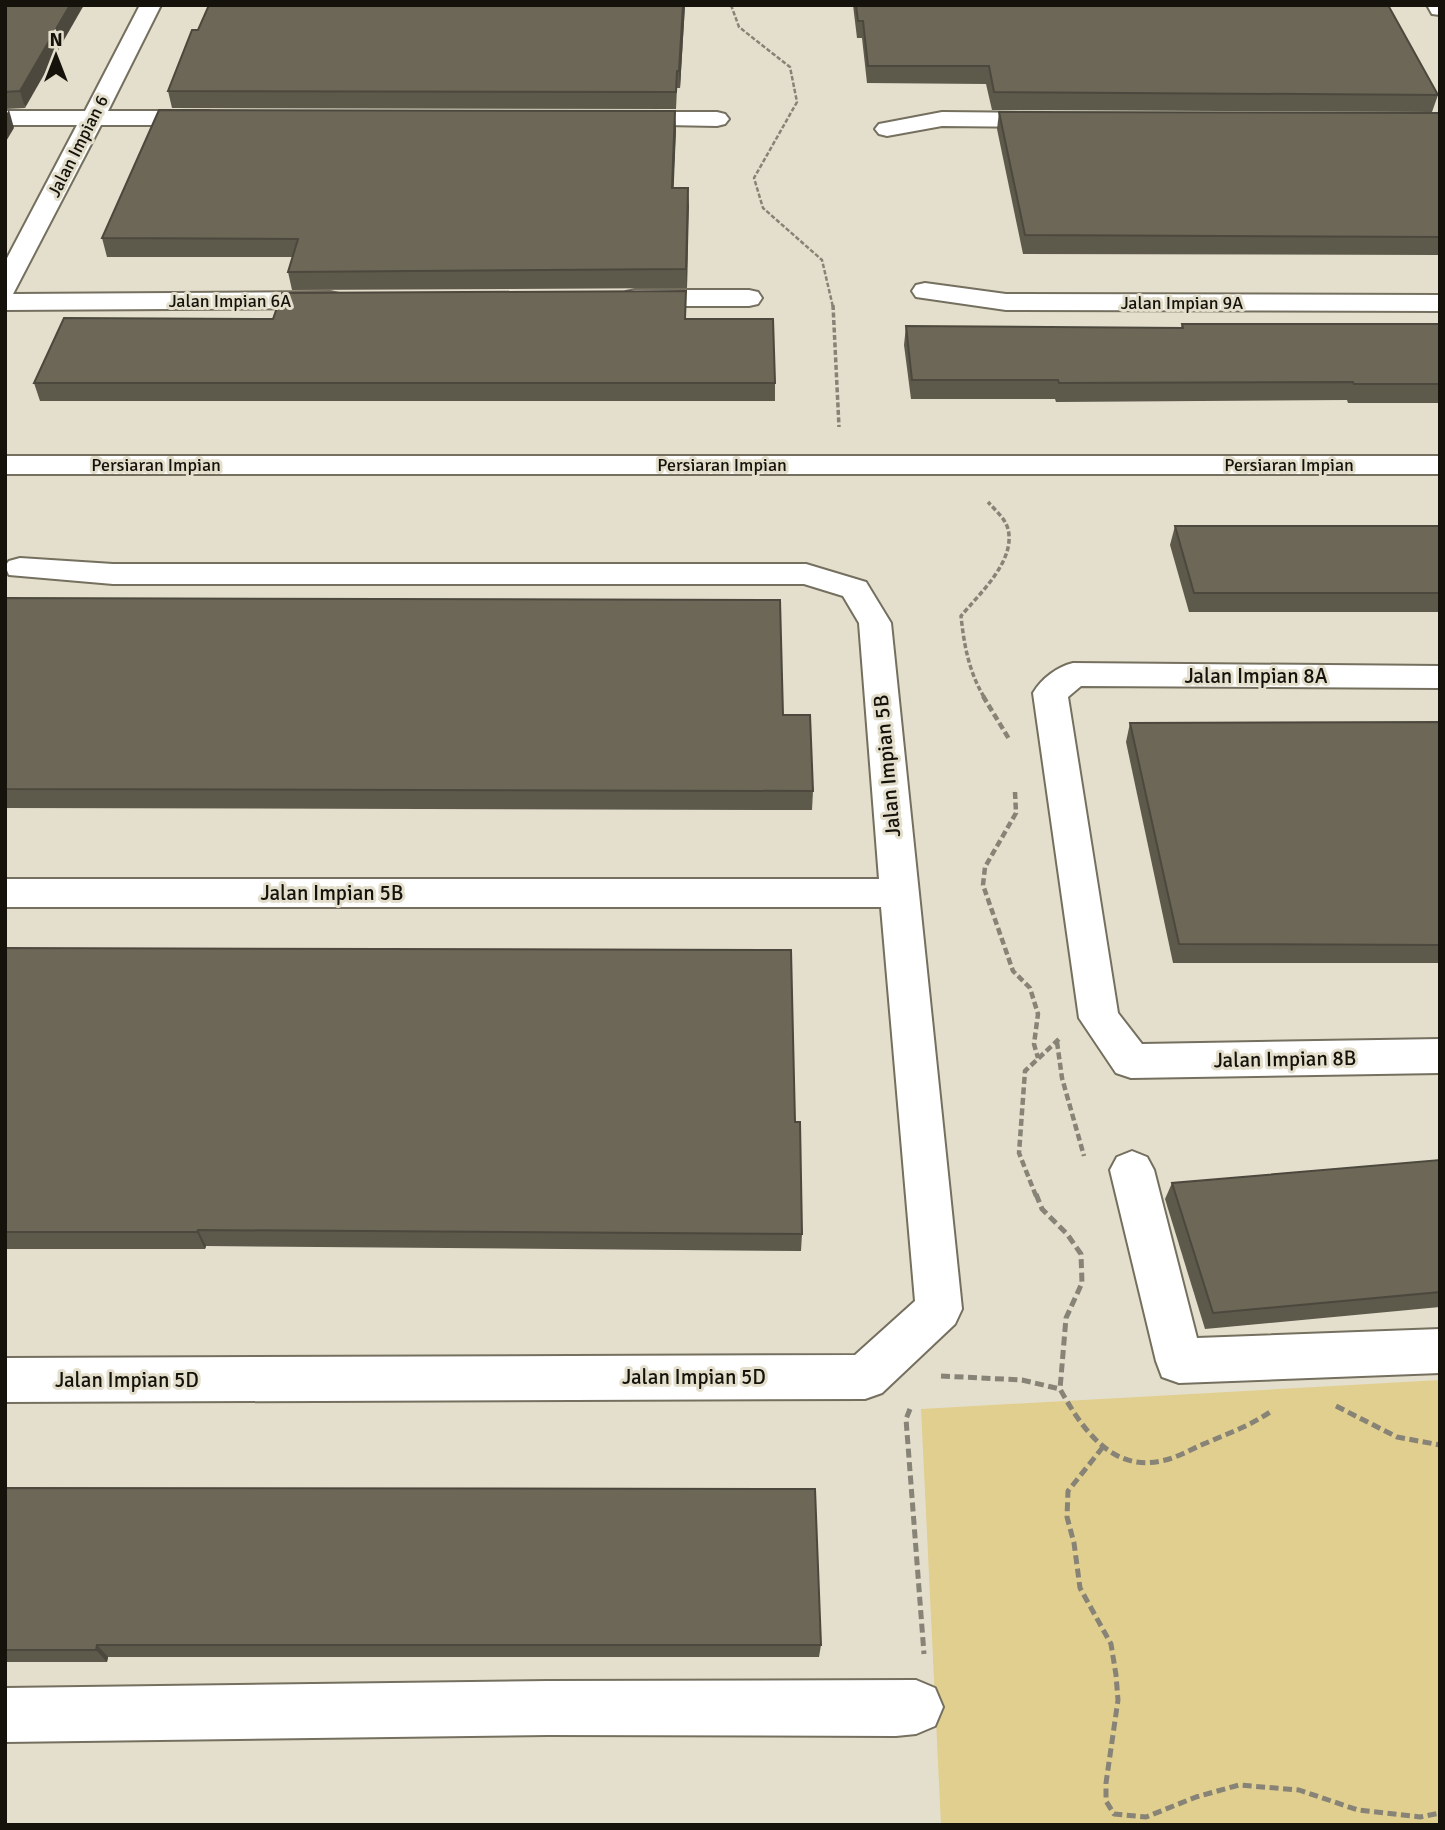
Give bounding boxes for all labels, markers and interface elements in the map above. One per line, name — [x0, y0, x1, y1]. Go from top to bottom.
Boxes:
north arrow — [21, 21, 91, 91]
text: N — [49, 28, 63, 52]
street label: Jalan Impian 6 — [43, 91, 113, 201]
street label: Jalan Impian 6A — [169, 290, 291, 312]
street label: Jalan Impian 9A — [1121, 292, 1243, 314]
street label: Persiaran Impian — [91, 454, 221, 476]
street label: Persiaran Impian — [657, 454, 787, 476]
street label: Persiaran Impian — [1224, 454, 1354, 476]
street label: Jalan Impian 8A — [1184, 663, 1328, 689]
street label: Jalan Impian 5B — [868, 694, 906, 838]
street label: Jalan Impian 5B — [261, 880, 403, 906]
street label: Jalan Impian 8B — [1213, 1045, 1357, 1073]
street label: Jalan Impian 5D — [622, 1364, 766, 1390]
street label: Jalan Impian 5D — [55, 1367, 199, 1393]

